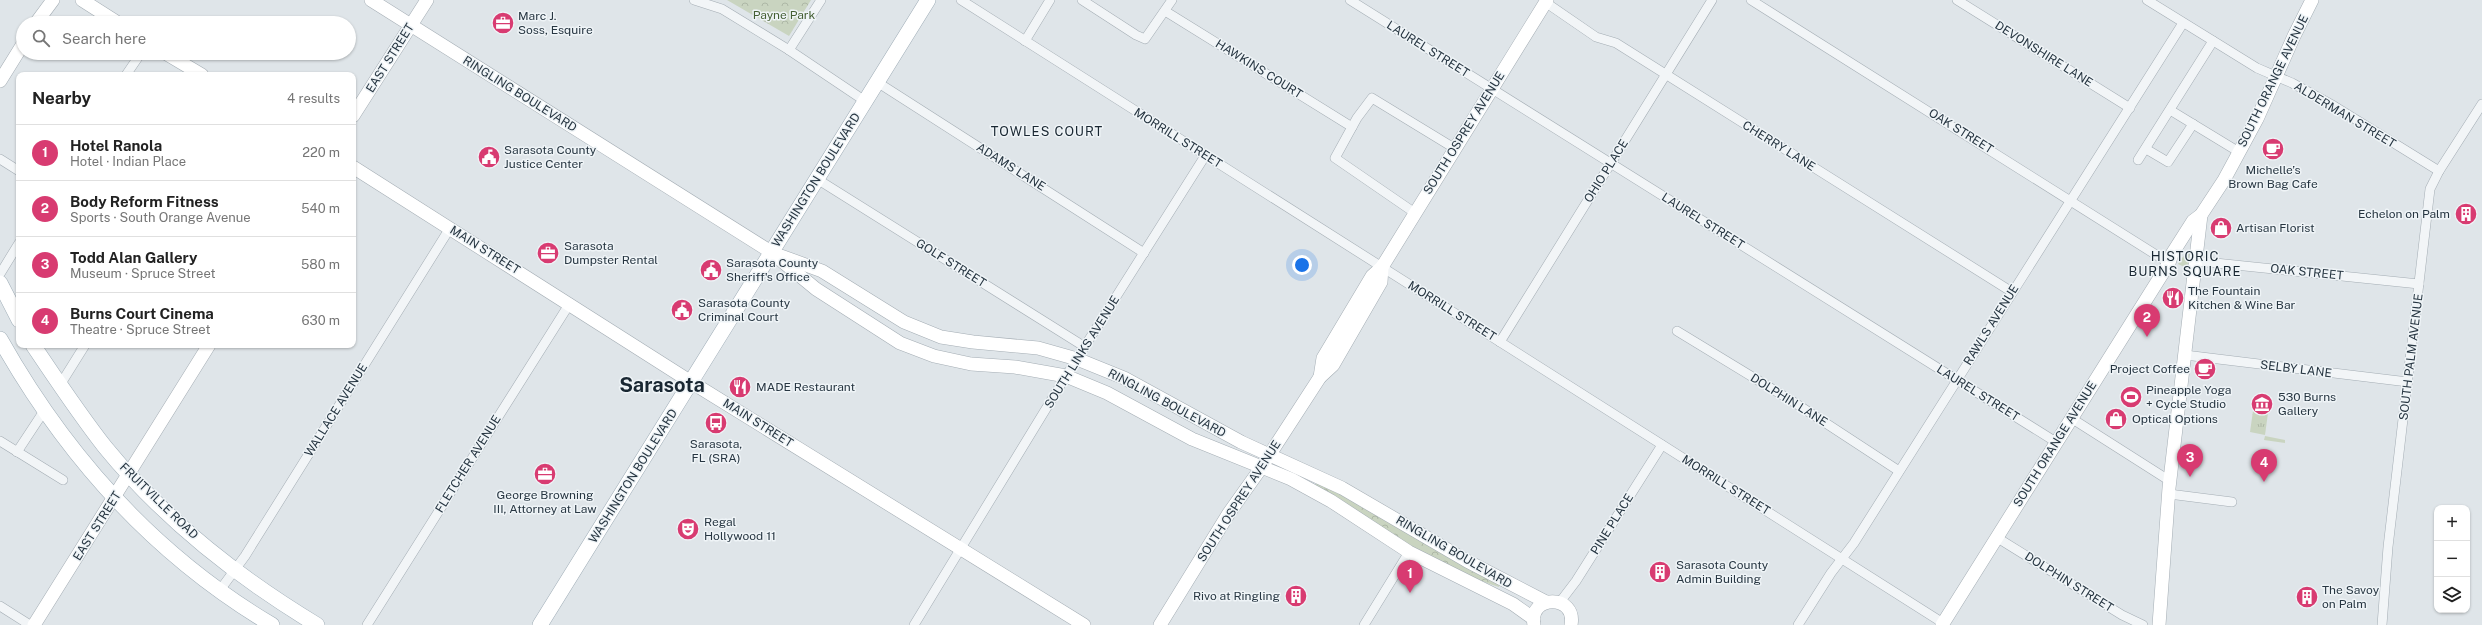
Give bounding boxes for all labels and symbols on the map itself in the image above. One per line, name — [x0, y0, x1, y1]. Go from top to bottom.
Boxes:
park label: Payne Park — [753, 8, 816, 22]
place label: Marc J. Soss, Esquire — [518, 9, 593, 37]
office icon: Marc J. Soss, Esquire — [490, 10, 516, 36]
street label: SOUTH ORANGE AVENUE — [2235, 13, 2311, 149]
street label: LAUREL STREET — [1384, 18, 1472, 80]
street label: DEVONSHIRE LANE — [1992, 18, 2096, 90]
street label: EAST STREET — [363, 21, 417, 95]
street label: HAWKINS COURT — [1213, 37, 1305, 101]
street label: RINGLING BOULEVARD — [460, 53, 580, 135]
street label: SOUTH OSPREY AVENUE — [1420, 69, 1508, 197]
street label: ALDERMAN STREET — [2292, 79, 2398, 151]
street label: MORRILL STREET — [1131, 105, 1225, 171]
street label: OAK STREET — [1926, 106, 1996, 156]
street label: WASHINGTON BOULEVARD — [769, 110, 863, 250]
street label: CHERRY LANE — [1740, 118, 1818, 174]
district label: TOWLES COURT — [991, 124, 1103, 139]
cafe icon: Michelle’s Brown Bag Cafe — [2260, 136, 2286, 162]
street label: OHIO PLACE — [1581, 137, 1631, 205]
street label: ADAMS LANE — [974, 140, 1048, 194]
place label: Sarasota County Justice Center — [504, 143, 597, 171]
public building icon: Sarasota County Justice Center — [476, 144, 502, 170]
place label: Michelle’s Brown Bag Cafe — [2228, 163, 2318, 191]
street label: LAUREL STREET — [1659, 190, 1747, 252]
building icon: Echelon on Palm — [2453, 201, 2479, 227]
place label: Echelon on Palm — [2358, 207, 2450, 221]
shop icon: Artisan Florist — [2208, 215, 2234, 241]
place label: Artisan Florist — [2236, 221, 2315, 235]
street label: MAIN STREET — [447, 223, 523, 277]
street label: GOLF STREET — [913, 236, 989, 290]
place label: Sarasota Dumpster Rental — [564, 239, 658, 267]
office icon: Sarasota Dumpster Rental — [535, 240, 561, 266]
district label: HISTORIC BURNS SQUARE — [2128, 249, 2242, 279]
your location — [1292, 255, 1312, 275]
place label: Sarasota County Sheriff's Office — [726, 256, 819, 284]
public building icon: Sarasota County Sheriff's Office — [698, 257, 724, 283]
street label: OAK STREET — [2270, 261, 2344, 283]
street label: MORRILL STREET — [1405, 278, 1499, 344]
street label: RAWLS AVENUE — [1961, 282, 2021, 368]
place label: The Fountain Kitchen & Wine Bar — [2188, 284, 2296, 312]
restaurant icon: The Fountain Kitchen & Wine Bar — [2160, 285, 2186, 311]
street label: SOUTH LINKS AVENUE — [1042, 293, 1122, 411]
street label: SOUTH PALM AVENUE — [2396, 293, 2426, 421]
place label: Sarasota County Criminal Court — [698, 296, 791, 324]
public building icon: Sarasota County Criminal Court — [669, 297, 695, 323]
pin: 2 — [2134, 304, 2160, 337]
cafe icon: Project Coffee — [2192, 356, 2218, 382]
street label: SELBY LANE — [2259, 358, 2333, 380]
street label: WALLACE AVENUE — [302, 361, 370, 459]
street label: LAUREL STREET — [1934, 362, 2022, 424]
place label: Project Coffee — [2110, 362, 2190, 376]
street label: RINGLING BOULEVARD — [1106, 366, 1228, 440]
street label: DOLPHIN LANE — [1748, 371, 1830, 429]
district label: Sarasota — [619, 373, 705, 397]
restaurant icon: MADE Restaurant — [727, 374, 753, 400]
street label: SOUTH ORANGE AVENUE — [2011, 379, 2099, 509]
place label: MADE Restaurant — [756, 380, 856, 394]
place label: Pineapple Yoga + Cycle Studio — [2146, 383, 2231, 411]
sports icon: Pineapple Yoga + Cycle Studio — [2118, 384, 2144, 410]
place label: 530 Burns Gallery — [2278, 390, 2336, 418]
museum icon: 530 Burns Gallery — [2249, 391, 2275, 417]
street label: MAIN STREET — [720, 396, 796, 450]
street label: WASHINGTON BOULEVARD — [586, 406, 680, 546]
shop icon: Optical Options — [2103, 406, 2129, 432]
bus stop icon: Sarasota, FL (SRA) — [703, 410, 729, 436]
place label: Optical Options — [2132, 412, 2218, 426]
street label: FLETCHER AVENUE — [432, 413, 504, 515]
place label: Sarasota, FL (SRA) — [690, 437, 742, 465]
street label: SOUTH OSPREY AVENUE — [1194, 438, 1284, 564]
pin: 3 — [2177, 444, 2203, 477]
pin: 4 — [2251, 449, 2277, 482]
street label: MORRILL STREET — [1679, 452, 1773, 518]
street label: FRUITVILLE ROAD — [117, 460, 201, 542]
office icon: George Browning III, Attorney at Law — [532, 461, 558, 487]
place label: George Browning III, Attorney at Law — [493, 488, 597, 516]
street label: EAST STREET — [70, 489, 124, 563]
street label: PINE PLACE — [1588, 491, 1636, 557]
street label: RINGLING BOULEVARD — [1394, 513, 1514, 591]
place label: Regal Hollywood 11 — [704, 515, 776, 543]
theatre icon: Regal Hollywood 11 — [675, 516, 701, 542]
street label: DOLPHIN STREET — [2022, 549, 2116, 615]
place label: Sarasota County Admin Building — [1676, 558, 1769, 586]
building icon: Sarasota County Admin Building — [1647, 559, 1673, 585]
pin: 1 — [1397, 560, 1423, 593]
building icon: Rivo at Ringling — [1283, 583, 1309, 609]
place label: The Savoy on Palm — [2322, 583, 2380, 611]
building icon: The Savoy on Palm — [2294, 584, 2320, 610]
place label: Rivo at Ringling — [1193, 589, 1280, 603]

